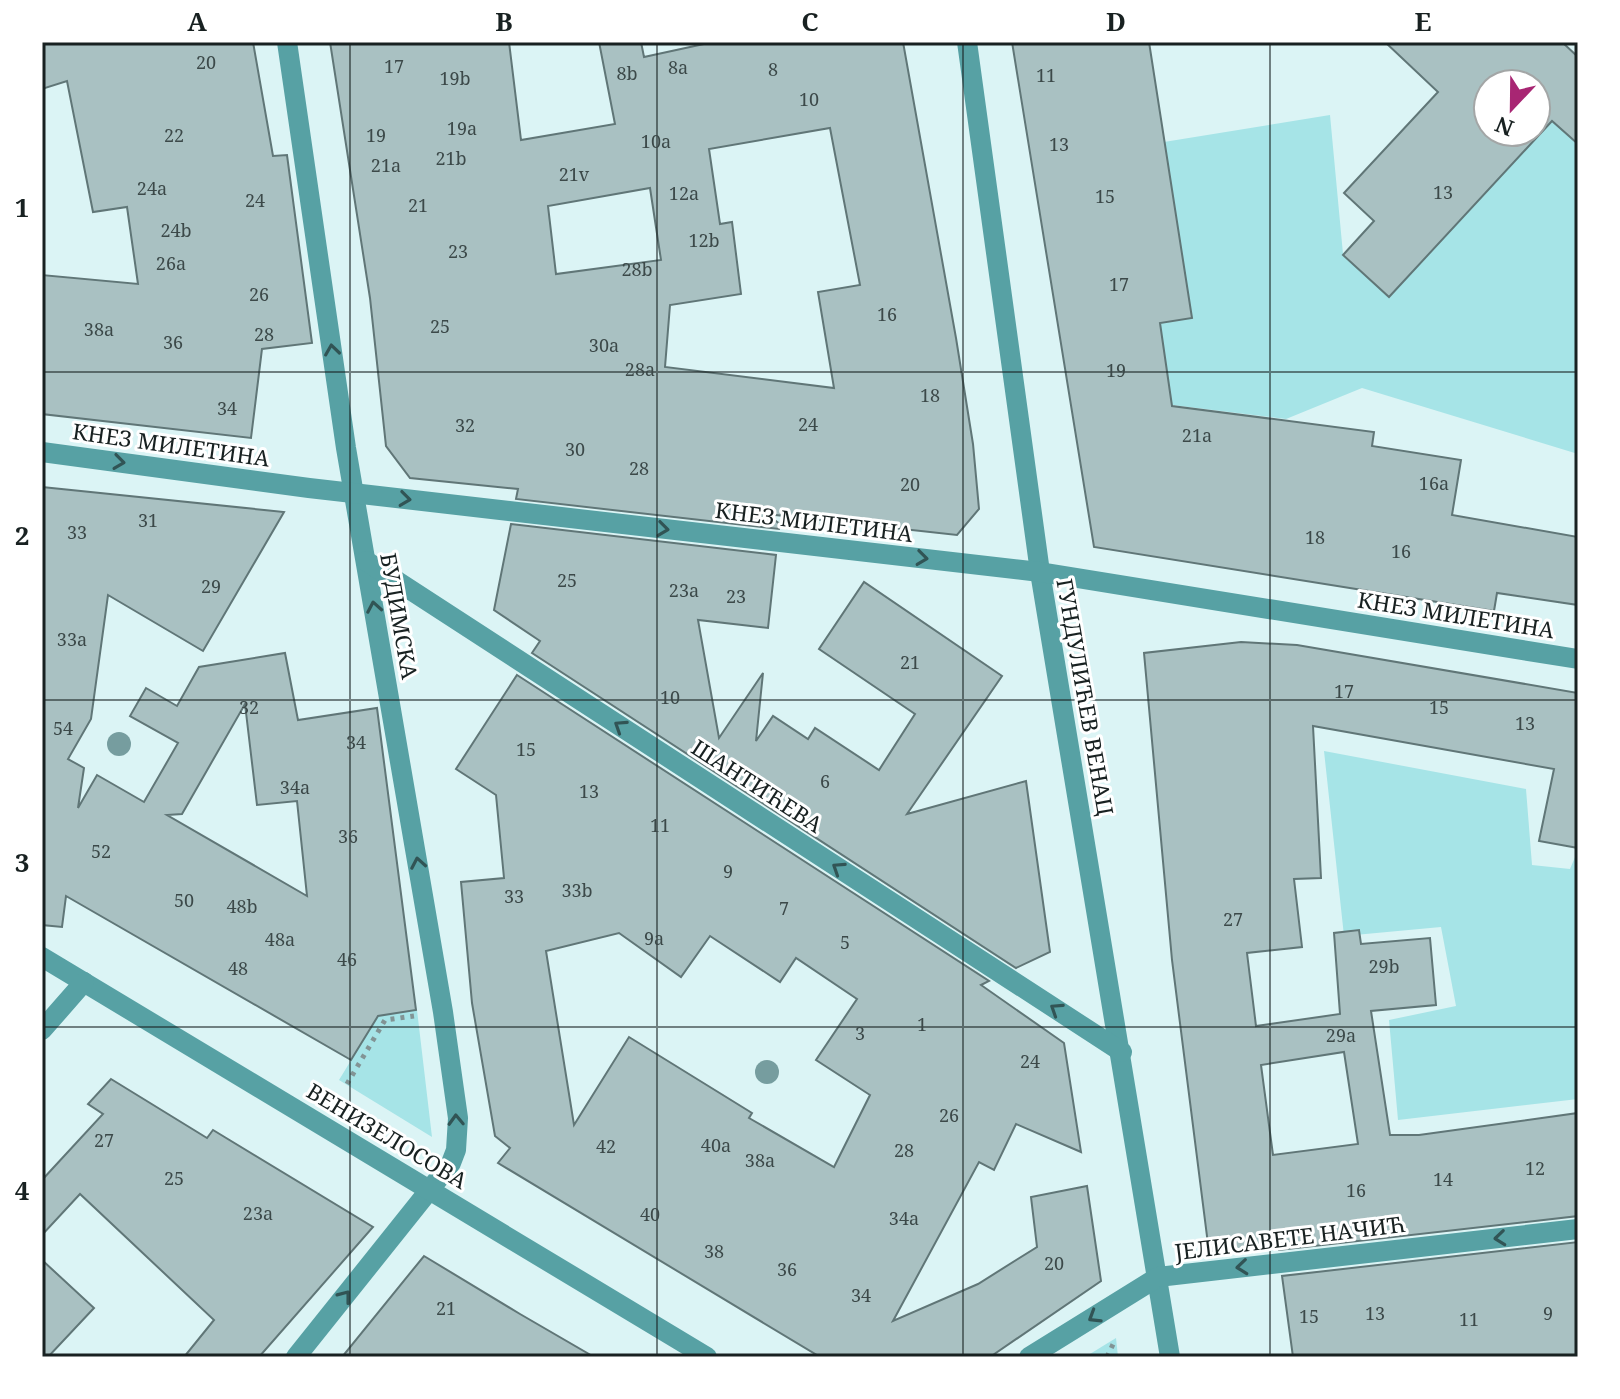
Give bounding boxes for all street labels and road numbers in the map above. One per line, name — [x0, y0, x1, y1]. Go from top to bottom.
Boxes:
street label: КНЕЗ МИЛЕТИНА — [71, 415, 272, 473]
street label: КНЕЗ МИЛЕТИНА — [714, 494, 915, 548]
street label: БУДИМСКА — [374, 550, 426, 682]
street label: ГУНДУЛИЋЕВ ВЕНАЦ — [1050, 576, 1122, 818]
street label: КНЕЗ МИЛЕТИНА — [1356, 584, 1557, 644]
street label: ШАНТИЋЕВА — [686, 732, 829, 839]
street label: ВЕНИЗЕЛОСОВА — [302, 1075, 474, 1195]
street label: ЈЕЛИСАВЕТЕ НАЧИЋ — [1172, 1208, 1407, 1266]

